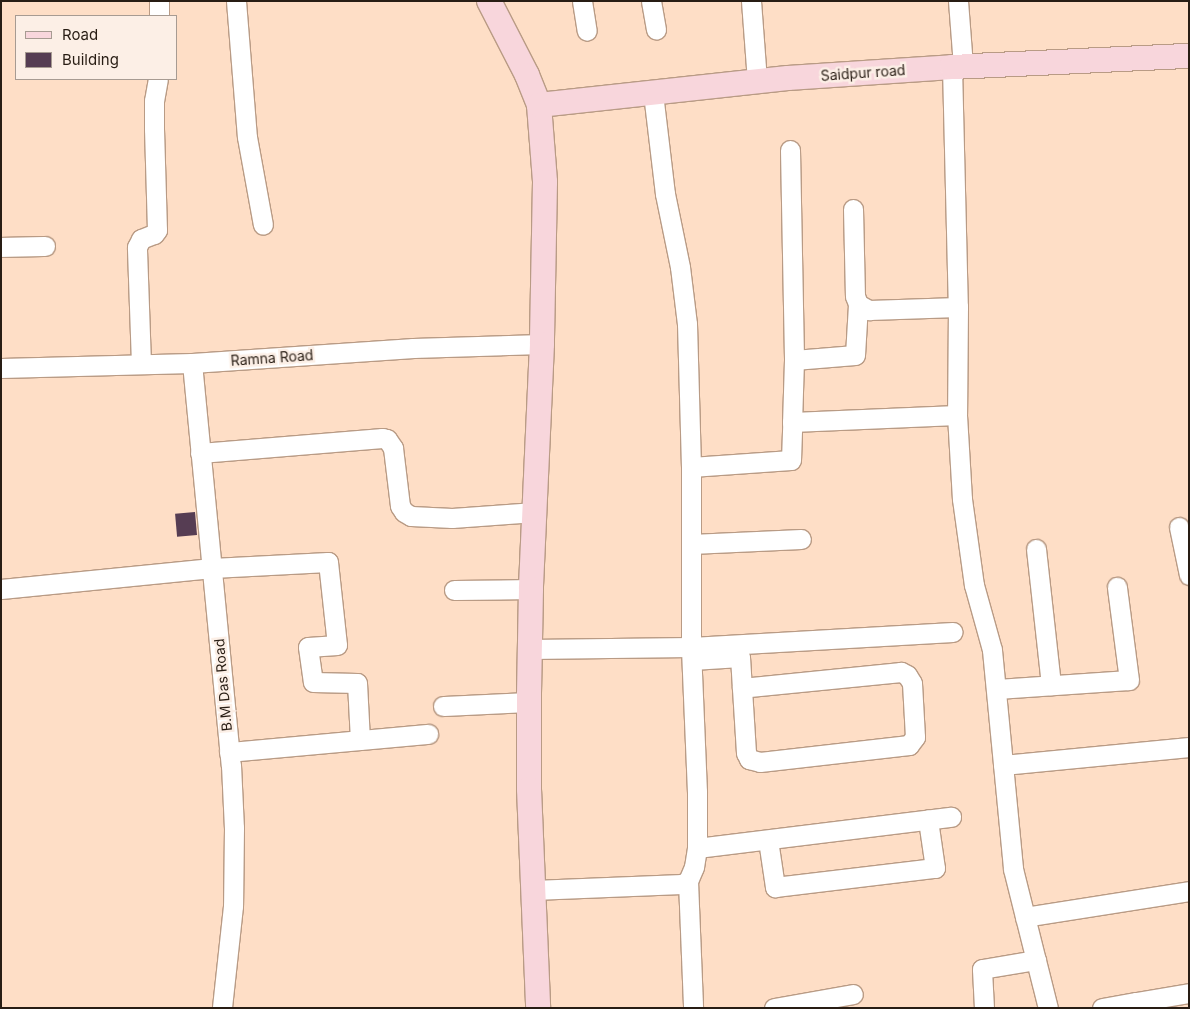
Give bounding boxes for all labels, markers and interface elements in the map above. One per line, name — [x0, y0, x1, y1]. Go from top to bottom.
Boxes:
legend — [15, 15, 178, 80]
text: Road — [62, 25, 98, 44]
text: Building — [62, 50, 119, 69]
street label: Saidpur road — [820, 62, 906, 84]
street label: Ramna Road — [230, 347, 314, 369]
street label: B.M Das Road — [211, 638, 235, 732]

